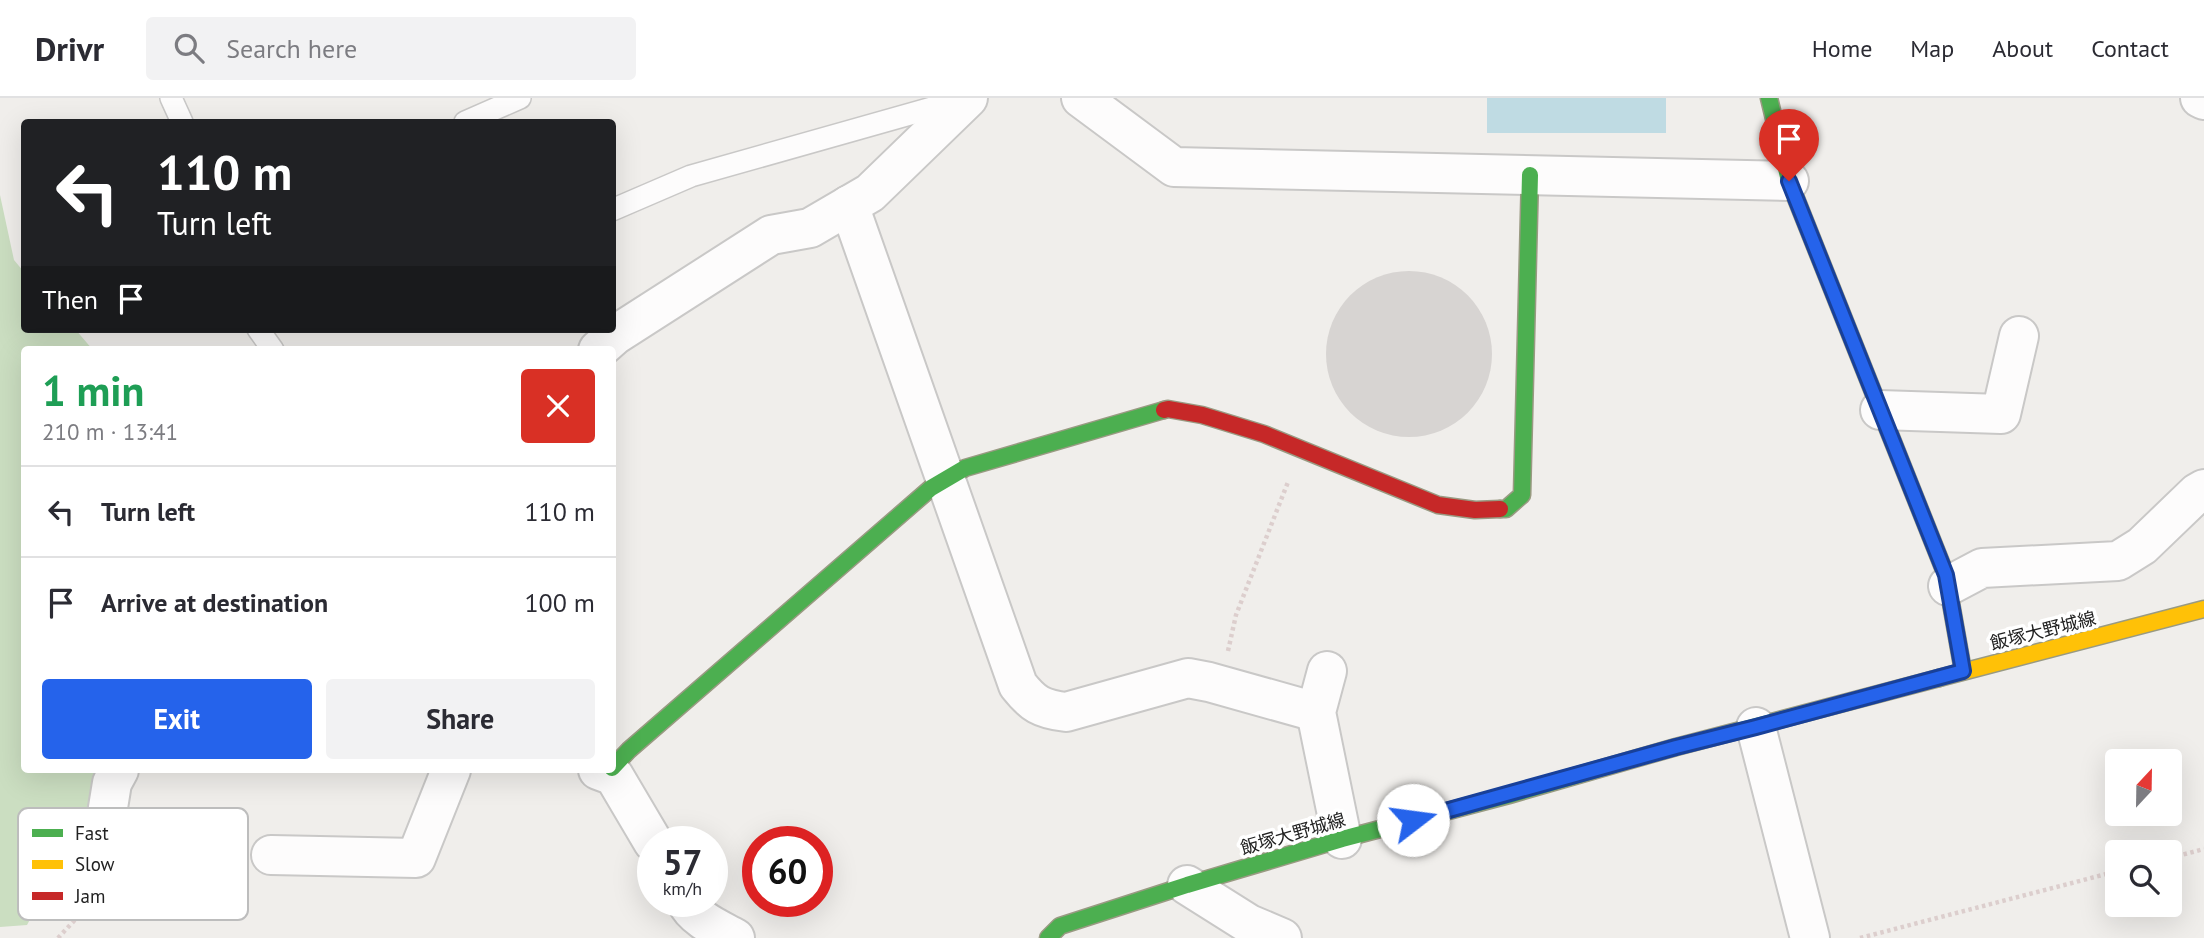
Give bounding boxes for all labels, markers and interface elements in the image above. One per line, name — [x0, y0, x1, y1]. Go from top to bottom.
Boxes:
search box — [146, 17, 636, 80]
text: Drivr — [35, 27, 104, 70]
icon: search — [170, 29, 208, 67]
text: Search here — [226, 32, 357, 65]
text: Home — [1812, 33, 1872, 64]
text: Map — [1910, 33, 1954, 64]
text: About — [1992, 33, 2053, 64]
text: Contact — [2091, 33, 2169, 64]
pin — [1759, 109, 1819, 181]
icon: arrive — [1770, 120, 1808, 158]
text: 110 m — [157, 140, 292, 204]
icon: left — [42, 147, 133, 238]
text: Turn left — [157, 202, 272, 244]
icon: arrive — [112, 280, 150, 318]
text: Then — [42, 283, 98, 316]
text: 1 min — [42, 363, 144, 418]
button: close — [521, 369, 595, 443]
text: 210 m · 13:41 — [42, 417, 178, 446]
icon: left — [42, 493, 80, 531]
text: Turn left — [101, 495, 195, 528]
text: 110 m — [524, 495, 595, 528]
icon: arrive — [42, 584, 80, 622]
text: Arrive at destination — [101, 586, 328, 619]
text: 100 m — [524, 586, 595, 619]
street label: 飯塚大野城線 — [1988, 606, 2098, 655]
button: Exit — [42, 679, 312, 759]
button: Share — [326, 679, 595, 759]
north arrow — [2105, 749, 2182, 826]
map controls — [2105, 749, 2182, 917]
position arrow — [1376, 783, 1450, 857]
legend — [18, 808, 248, 920]
street label: 飯塚大野城線 — [1238, 808, 1348, 859]
text: Fast — [75, 821, 109, 845]
speed limit sign: 60 — [742, 826, 833, 917]
text: 57 — [663, 839, 702, 885]
button: search — [2105, 840, 2182, 917]
text: Slow — [75, 852, 115, 876]
text: km/h — [663, 877, 702, 900]
text: Jam — [74, 884, 105, 908]

